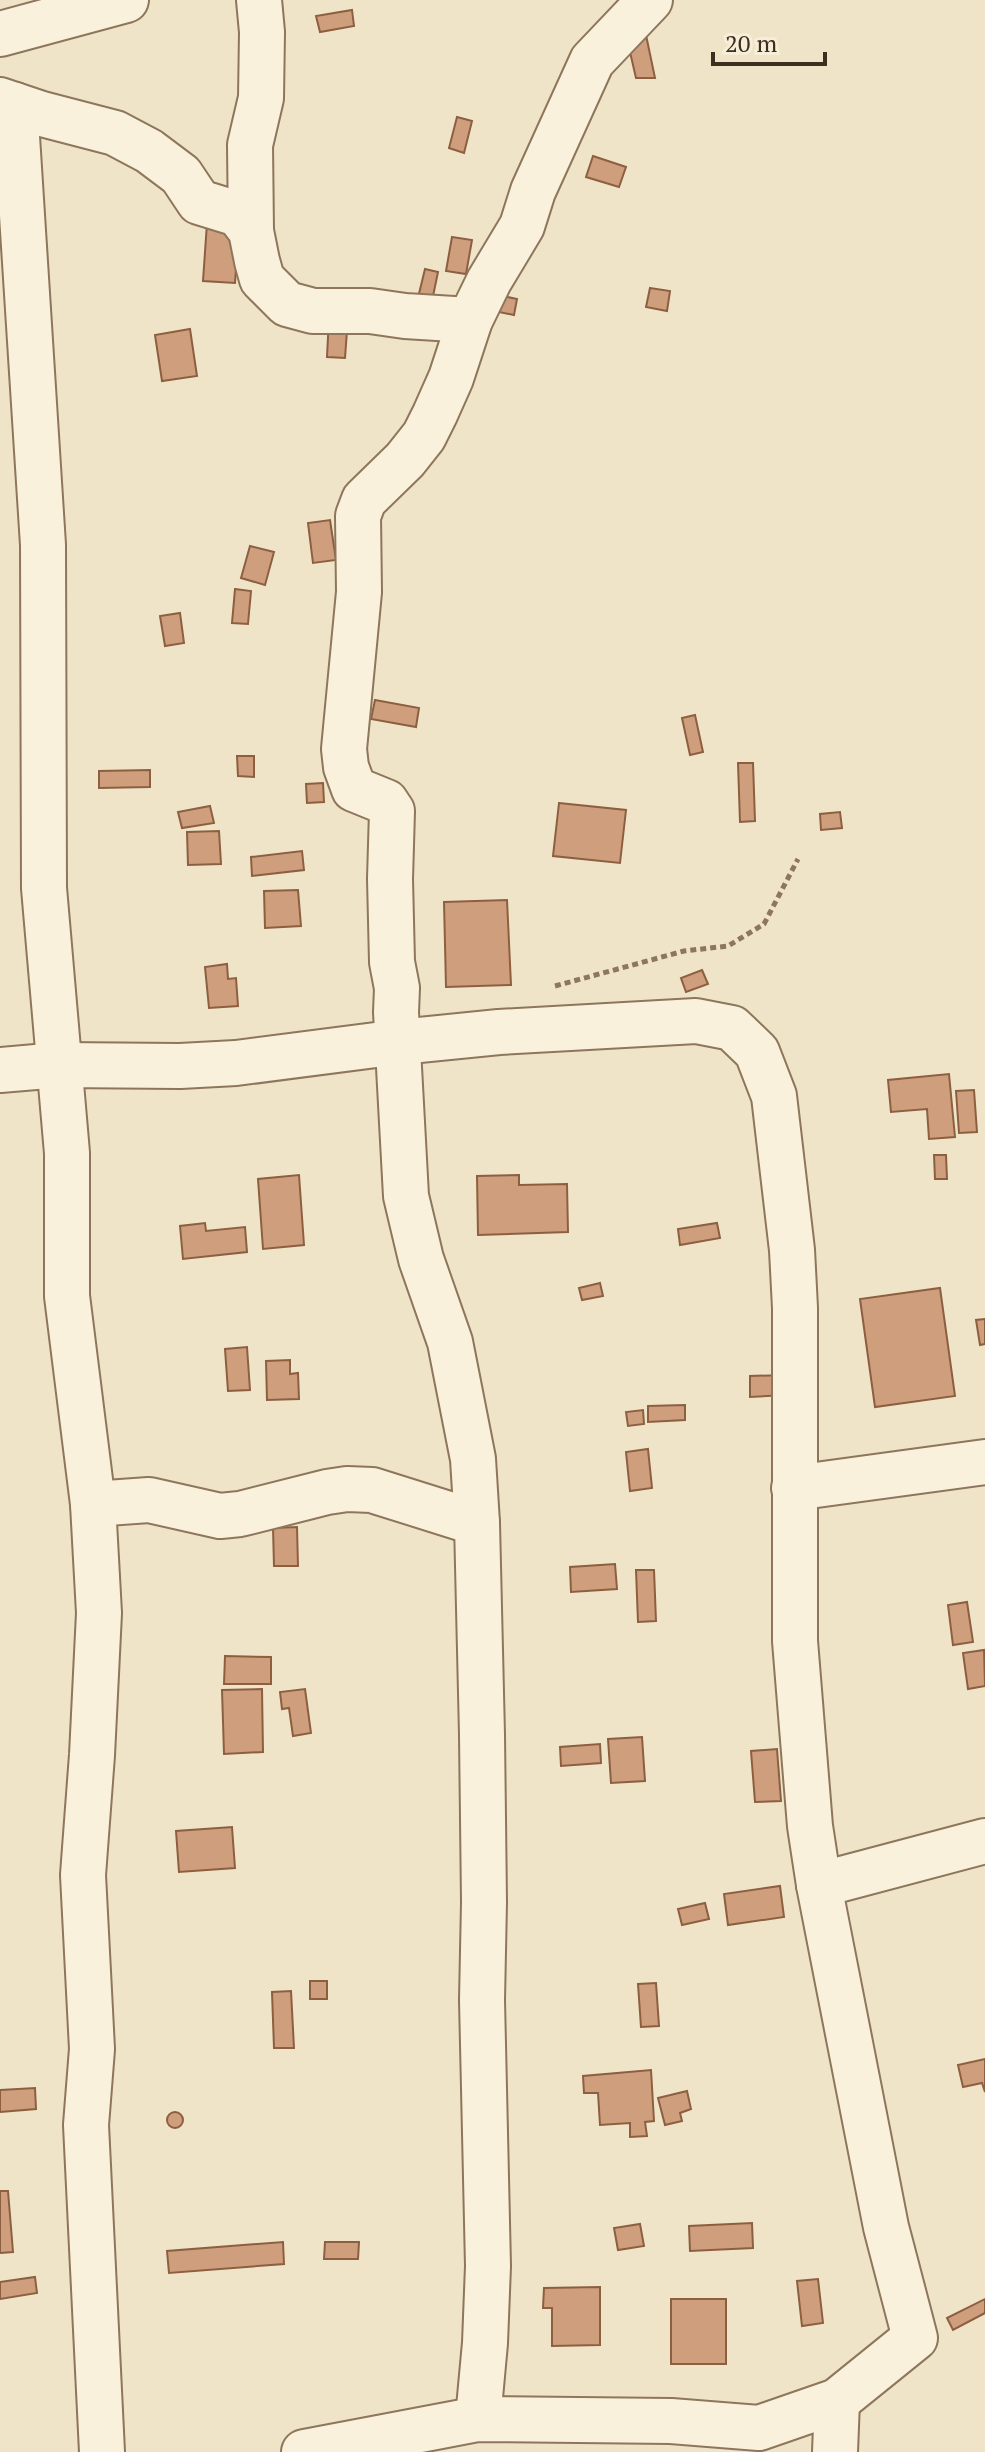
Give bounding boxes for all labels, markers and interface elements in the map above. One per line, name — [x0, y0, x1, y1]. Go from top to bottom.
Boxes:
scale bar — [713, 16, 825, 66]
text: 20 m — [725, 27, 777, 59]

